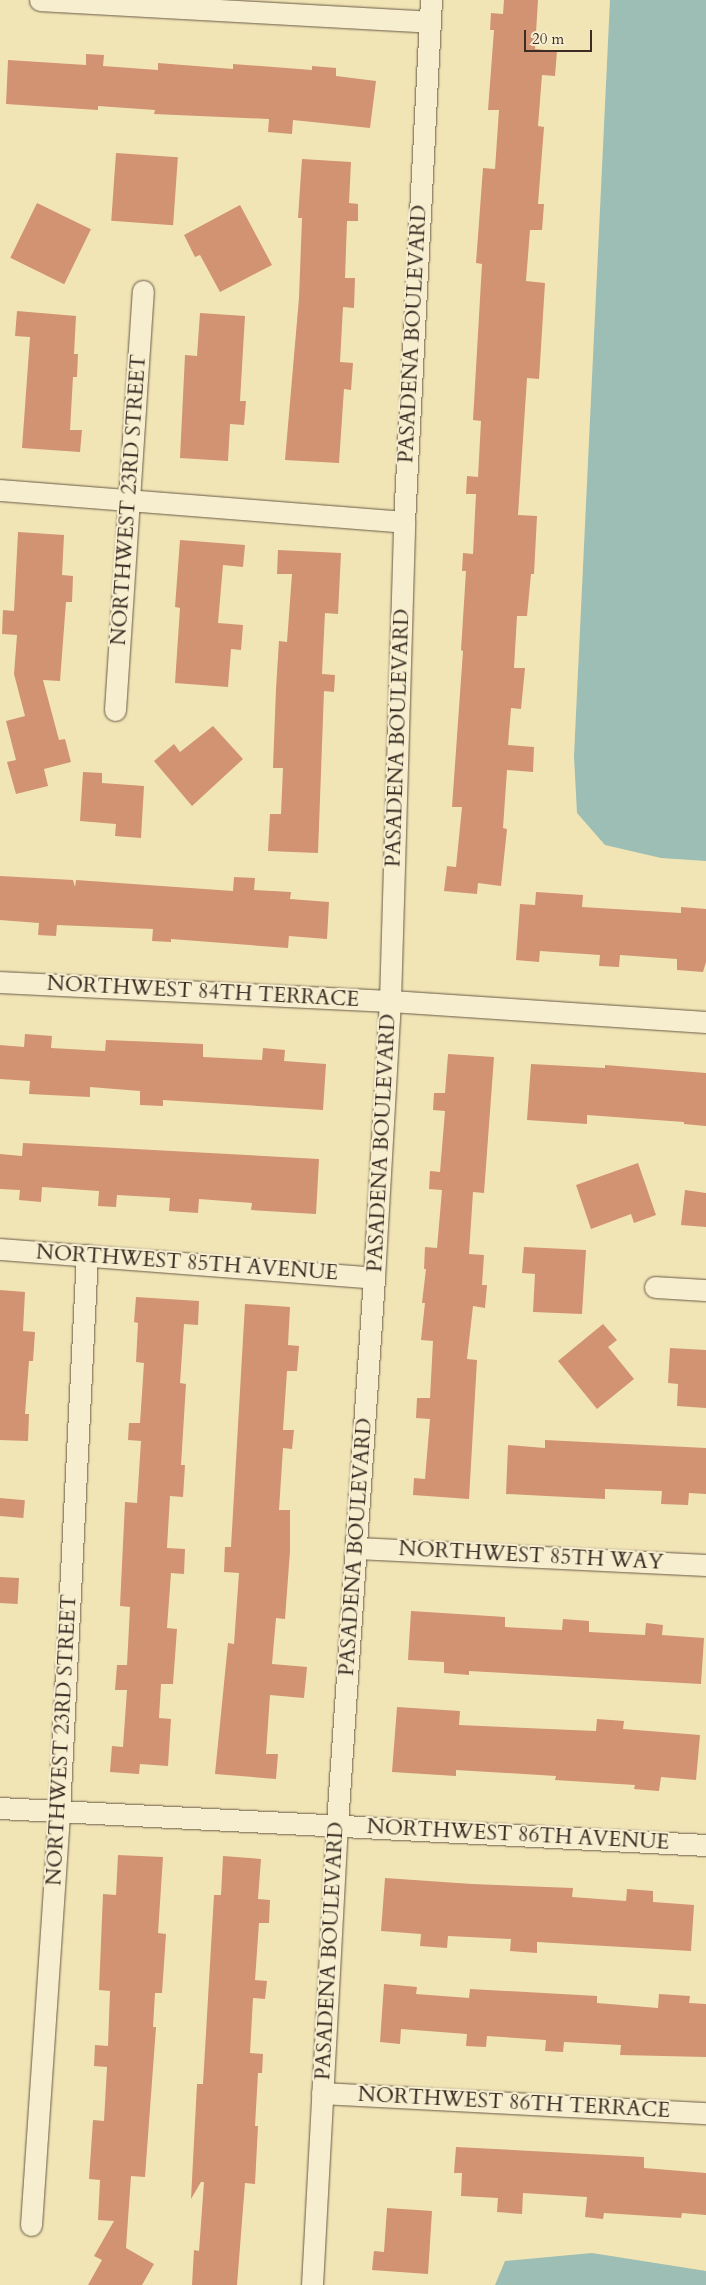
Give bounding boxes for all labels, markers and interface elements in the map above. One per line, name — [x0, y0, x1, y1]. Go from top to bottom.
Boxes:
scale bar — [526, 20, 594, 52]
text: 20 m — [532, 29, 564, 49]
street label: PASADENA BOULEVARD — [394, 204, 432, 464]
street label: NORTHWEST 23RD STREET — [106, 354, 152, 646]
street label: PASADENA BOULEVARD — [381, 608, 415, 868]
street label: NORTHWEST 84TH TERRACE — [46, 971, 360, 1013]
street label: PASADENA BOULEVARD — [363, 1013, 401, 1273]
street label: NORTHWEST 85TH AVENUE — [35, 1240, 339, 1286]
street label: PASADENA BOULEVARD — [334, 1417, 378, 1677]
street label: NORTHWEST 85TH WAY — [398, 1536, 664, 1576]
street label: NORTHWEST 23RD STREET — [42, 1594, 82, 1886]
street label: NORTHWEST 86TH AVENUE — [366, 1814, 670, 1856]
street label: PASADENA BOULEVARD — [311, 1821, 349, 2081]
street label: NORTHWEST 86TH TERRACE — [357, 2082, 671, 2124]

